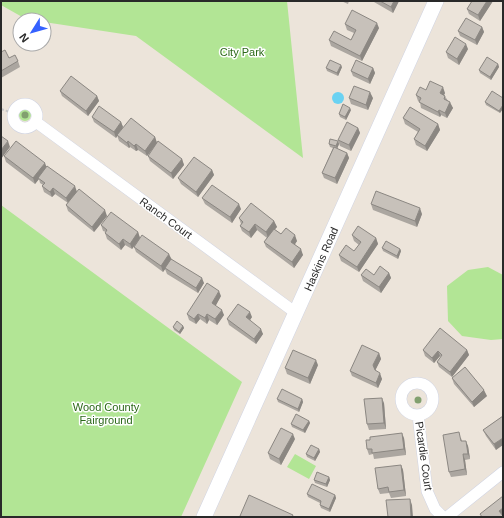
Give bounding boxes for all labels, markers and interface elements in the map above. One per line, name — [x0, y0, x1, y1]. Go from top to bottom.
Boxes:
north arrow — [12, 12, 52, 52]
text: N — [17, 31, 31, 45]
park label: City Park — [220, 46, 265, 58]
street label: Ranch Court — [137, 195, 195, 241]
street label: Haskins Road — [302, 225, 340, 293]
park label: Wood County Fairground — [73, 401, 140, 426]
street label: Picardie Court — [413, 421, 435, 491]

